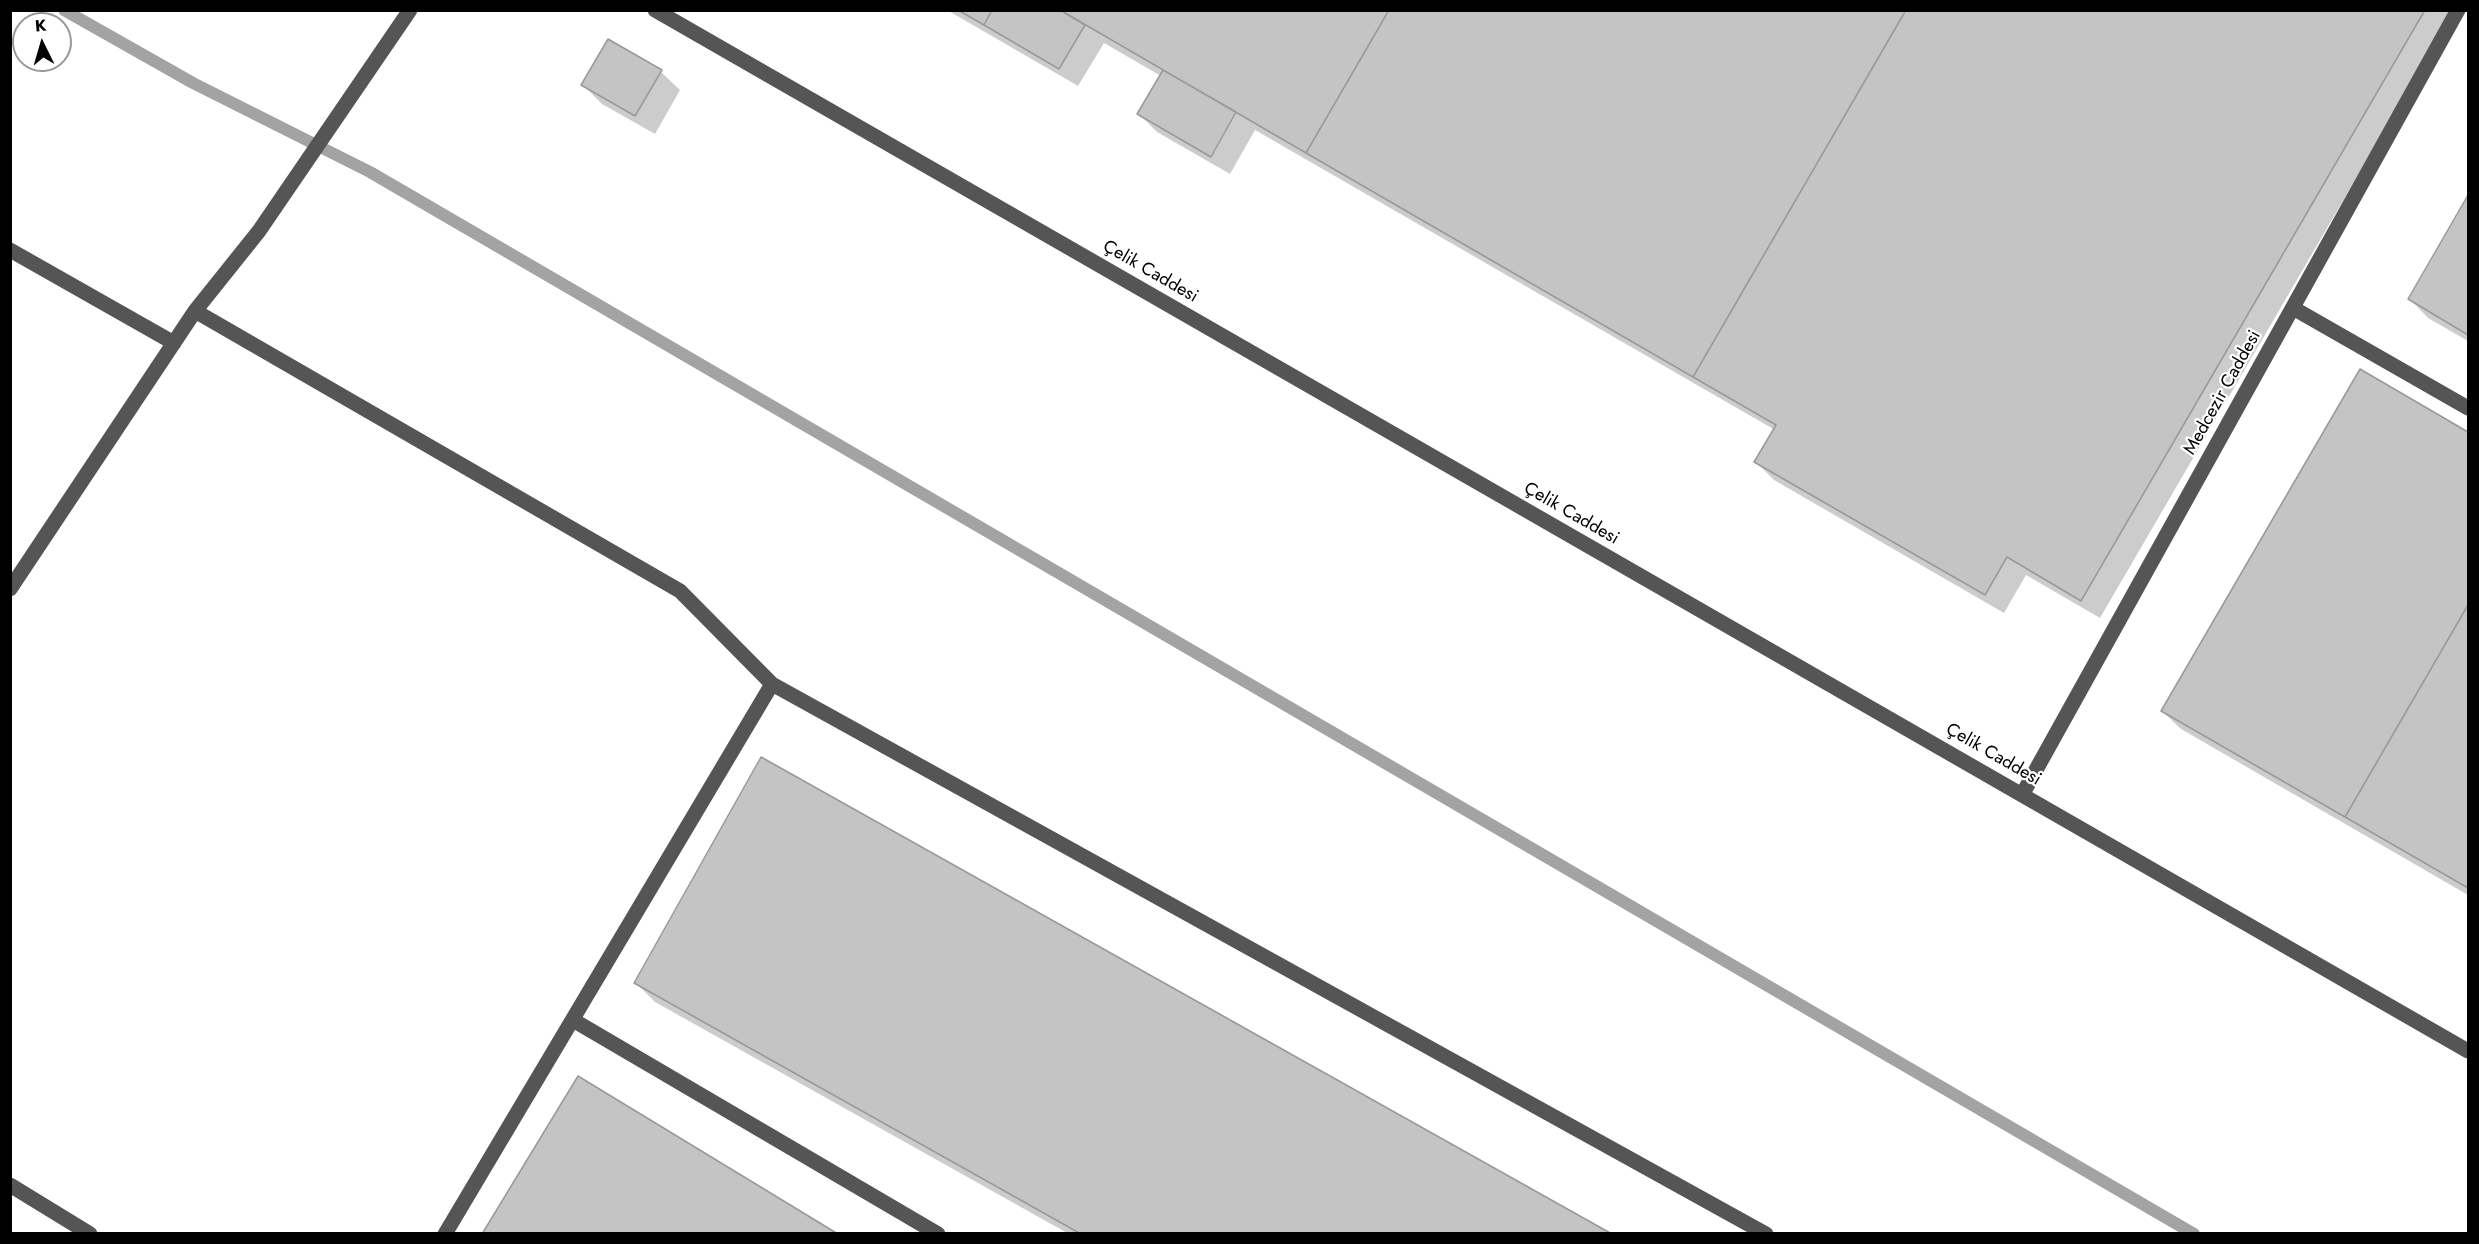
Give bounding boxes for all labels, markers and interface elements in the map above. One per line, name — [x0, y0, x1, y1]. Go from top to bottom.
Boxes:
north arrow — [12, 12, 72, 72]
text: K — [34, 14, 47, 38]
street label: Çelik Caddesi — [1099, 236, 1201, 308]
street label: Medcezir Caddesi — [2180, 327, 2266, 459]
street label: Çelik Caddesi — [1520, 478, 1622, 550]
street label: Çelik Caddesi — [1942, 719, 2044, 791]

